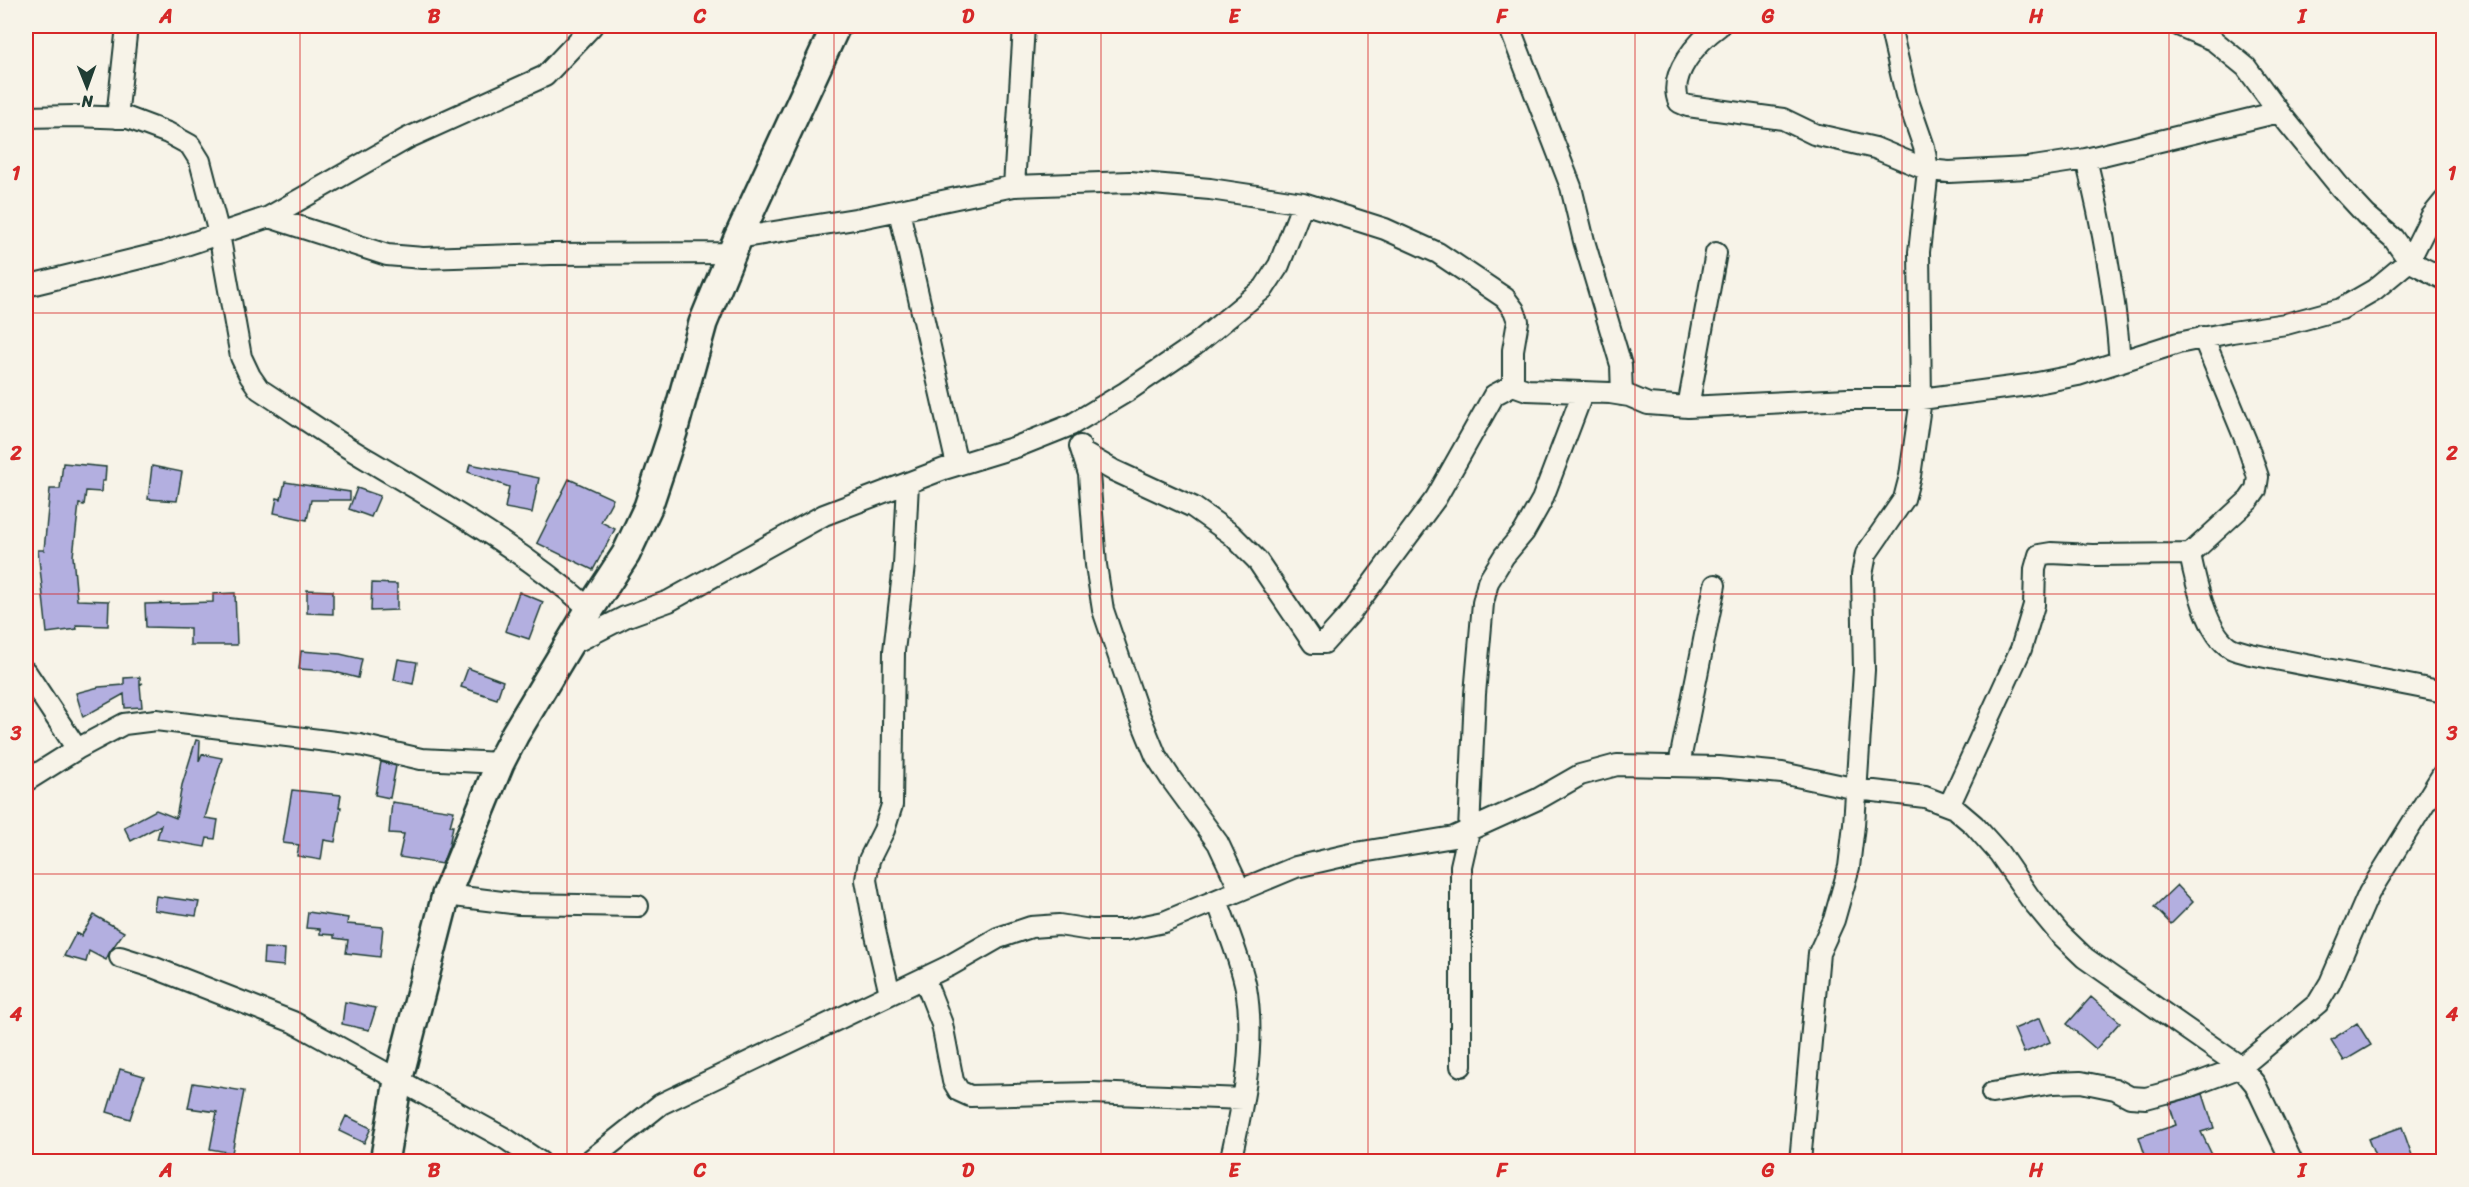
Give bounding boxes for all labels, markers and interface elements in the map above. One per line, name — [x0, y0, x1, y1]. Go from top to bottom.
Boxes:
text: A — [158, 0, 173, 34]
text: B — [428, 0, 441, 34]
text: C — [693, 0, 707, 34]
text: D — [962, 0, 975, 34]
text: E — [1228, 0, 1241, 34]
text: F — [1496, 0, 1509, 34]
text: G — [1761, 0, 1775, 34]
text: H — [2028, 0, 2044, 34]
text: I — [2297, 0, 2308, 34]
north arrow — [57, 57, 117, 117]
text: N — [81, 87, 94, 116]
text: 1 — [12, 156, 21, 191]
text: 1 — [2448, 156, 2457, 191]
text: 2 — [9, 436, 22, 471]
text: 2 — [2445, 436, 2458, 471]
text: 3 — [10, 716, 22, 751]
text: 3 — [2446, 716, 2458, 751]
text: 4 — [9, 997, 23, 1032]
text: 4 — [2445, 997, 2459, 1032]
text: A — [158, 1153, 173, 1187]
text: B — [428, 1153, 441, 1187]
text: C — [693, 1153, 707, 1187]
text: D — [962, 1153, 975, 1187]
text: E — [1228, 1153, 1241, 1187]
text: F — [1496, 1153, 1509, 1187]
text: G — [1761, 1153, 1775, 1187]
text: H — [2028, 1153, 2044, 1187]
text: I — [2297, 1153, 2308, 1187]

